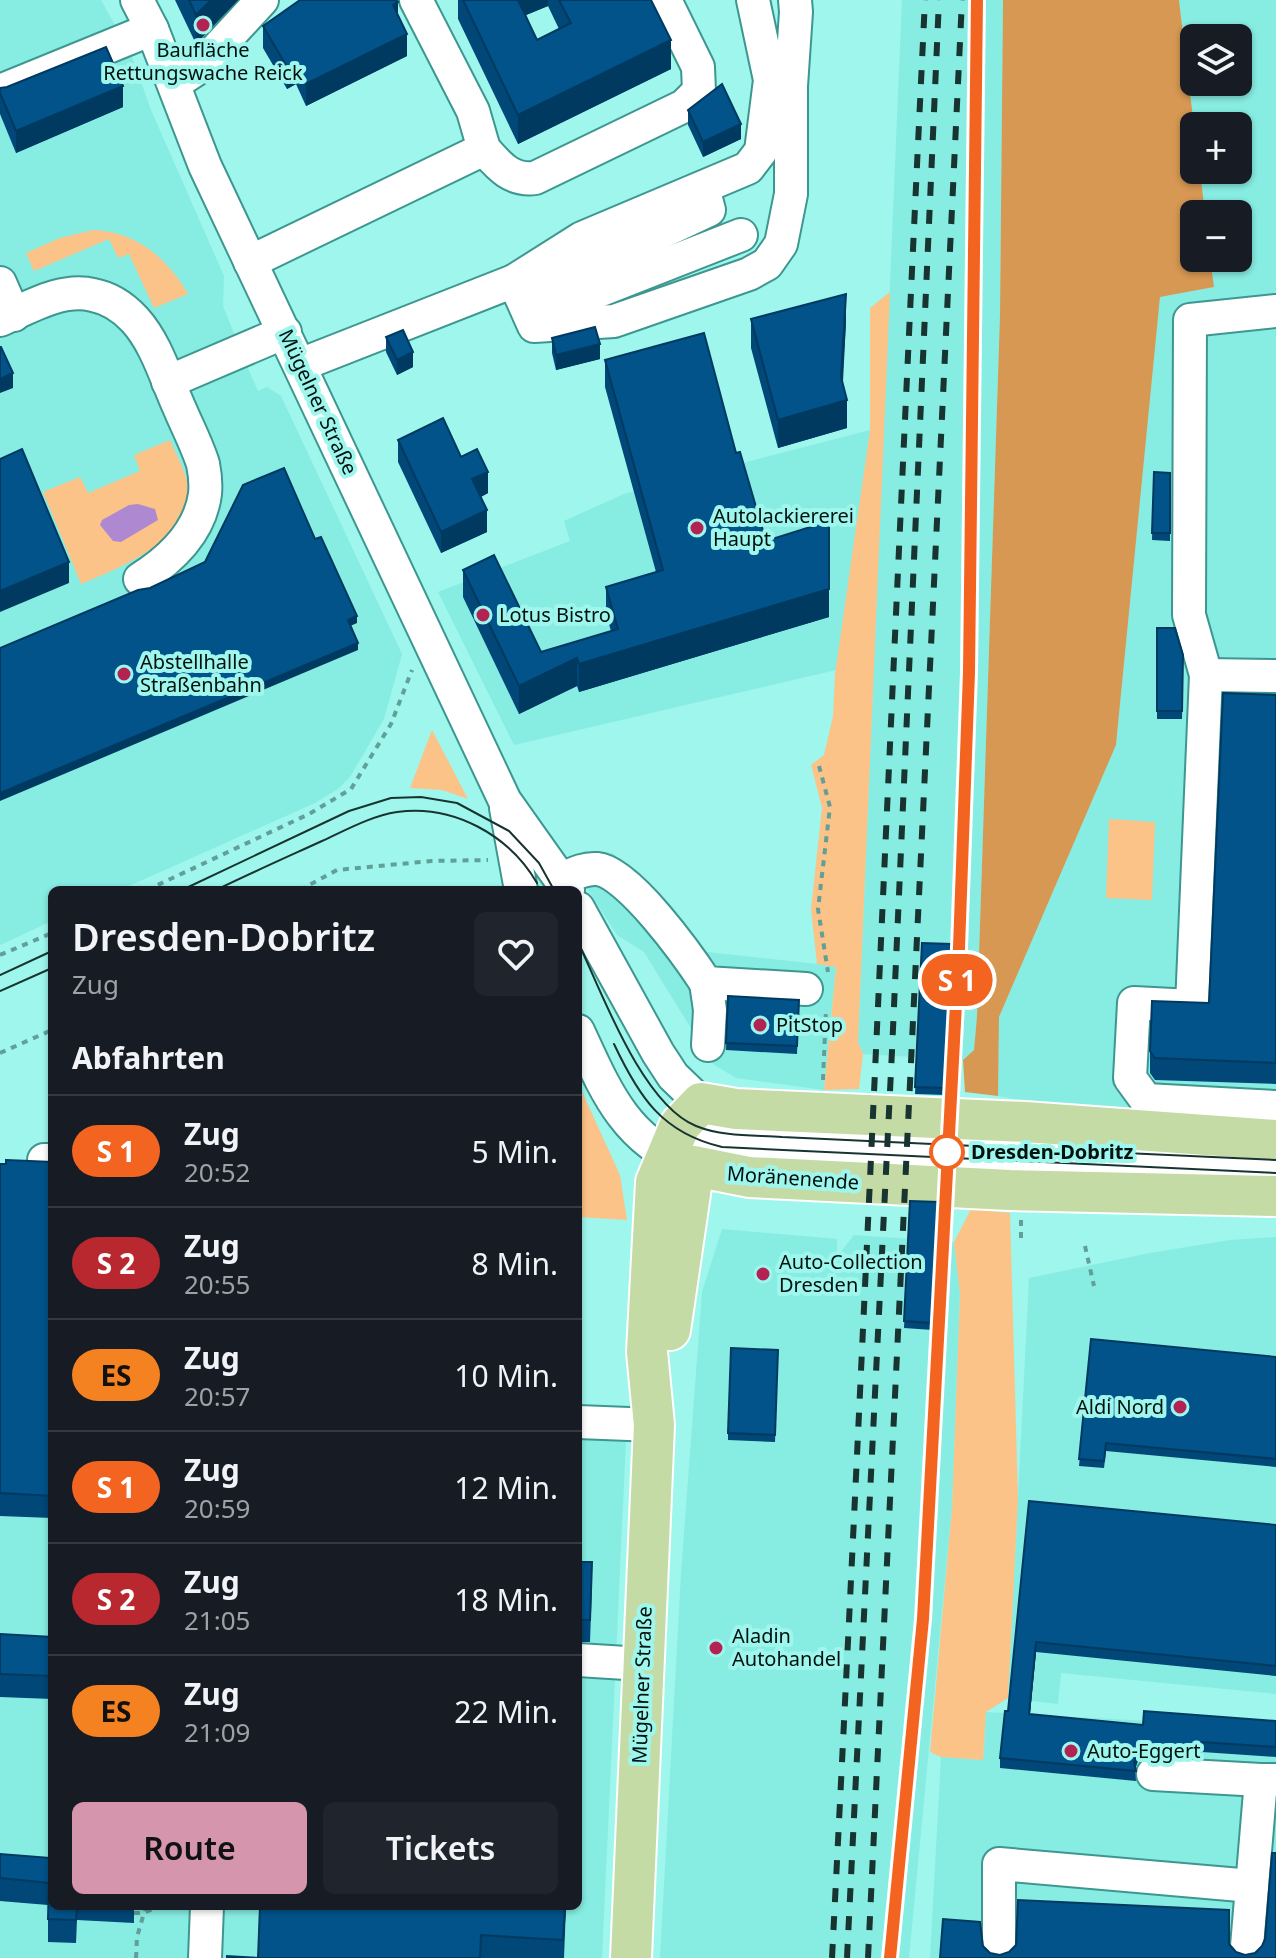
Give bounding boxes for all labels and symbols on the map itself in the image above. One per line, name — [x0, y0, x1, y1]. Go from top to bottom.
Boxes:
marker: Baufläche Rettungswache Reick — [194, 16, 212, 34]
place label: Baufläche Rettungswache Reick — [103, 36, 303, 86]
street label: Mügelner Straße — [273, 325, 364, 479]
place label: Autolackiererei Haupt — [713, 502, 854, 552]
marker: Autolackiererei Haupt — [688, 519, 706, 537]
place label: Lotus Bistro — [499, 601, 611, 628]
marker: Lotus Bistro — [474, 606, 492, 624]
place label: Abstellhalle Straßenbahn — [140, 648, 262, 698]
marker: Abstellhalle Straßenbahn — [115, 665, 133, 683]
line badge: S 1 — [911, 954, 1003, 1006]
place label: PitStop — [776, 1011, 843, 1038]
marker: PitStop — [751, 1016, 769, 1034]
marker: Dresden-Dobritz — [930, 1135, 964, 1169]
place label: Dresden-Dobritz — [971, 1138, 1134, 1165]
street label: Moränenende — [726, 1159, 860, 1196]
place label: Auto-Collection Dresden — [779, 1248, 923, 1298]
marker: Auto-Collection Dresden — [754, 1265, 772, 1283]
place label: Aldi Nord — [1076, 1393, 1164, 1420]
marker: Aldi Nord — [1171, 1398, 1189, 1416]
street label: Mügelner Straße — [625, 1606, 658, 1764]
place label: Aladin Autohandel — [732, 1622, 841, 1672]
marker: Aladin Autohandel — [707, 1639, 725, 1657]
place label: Auto-Eggert — [1087, 1737, 1200, 1764]
marker: Auto-Eggert — [1062, 1742, 1080, 1760]

